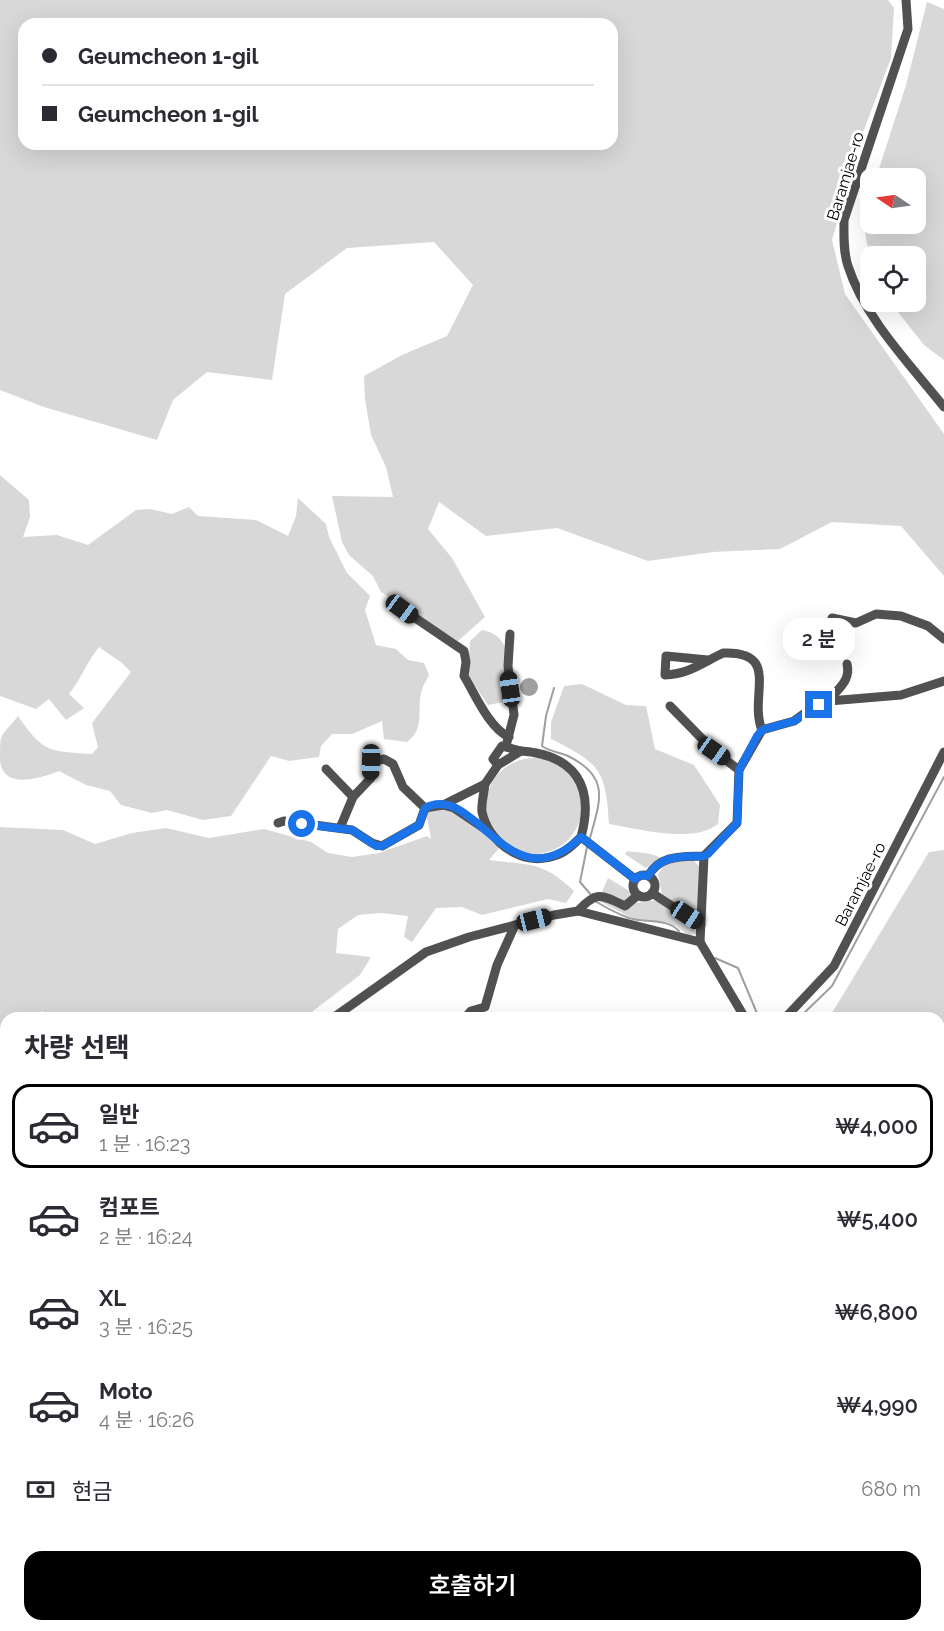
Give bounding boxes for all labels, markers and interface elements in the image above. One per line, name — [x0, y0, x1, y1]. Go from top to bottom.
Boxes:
text: Geumcheon 1-gil — [78, 43, 258, 69]
text: Geumcheon 1-gil — [78, 101, 258, 127]
street label: Baramjae-ro — [823, 130, 868, 223]
north arrow — [860, 168, 926, 234]
map controls — [860, 168, 926, 312]
button: locate — [860, 246, 926, 312]
car — [382, 591, 422, 627]
callout: 2 분 — [783, 618, 855, 660]
text: 2 분 — [802, 627, 836, 651]
car — [499, 670, 521, 708]
route end — [805, 691, 832, 718]
car — [694, 733, 734, 769]
car — [362, 744, 380, 780]
route start — [288, 810, 315, 837]
street label: Baramjae-ro — [831, 839, 890, 929]
car — [667, 898, 707, 932]
car — [514, 907, 554, 933]
text: 차량 선택 — [24, 1032, 130, 1063]
icon: car — [27, 1099, 81, 1153]
text: 일반 — [99, 1101, 139, 1127]
text: ₩4,000 — [835, 1113, 918, 1139]
text: 1 분 · 16:23 — [99, 1132, 191, 1156]
icon: car — [27, 1192, 81, 1246]
text: 컴포트 — [99, 1194, 160, 1220]
text: ₩5,400 — [836, 1206, 918, 1232]
text: 2 분 · 16:24 — [99, 1225, 193, 1249]
icon: car — [27, 1285, 81, 1339]
text: XL — [99, 1285, 126, 1311]
text: ₩6,800 — [834, 1299, 918, 1325]
text: 3 분 · 16:25 — [99, 1315, 193, 1339]
icon: car — [27, 1378, 81, 1432]
text: Moto — [99, 1378, 153, 1404]
text: ₩4,990 — [836, 1392, 918, 1418]
text: 4 분 · 16:26 — [99, 1408, 194, 1432]
icon: cash — [24, 1473, 57, 1506]
text: 680 m — [861, 1477, 921, 1501]
text: 현금 — [72, 1478, 112, 1504]
button: 호출하기 — [24, 1551, 921, 1620]

